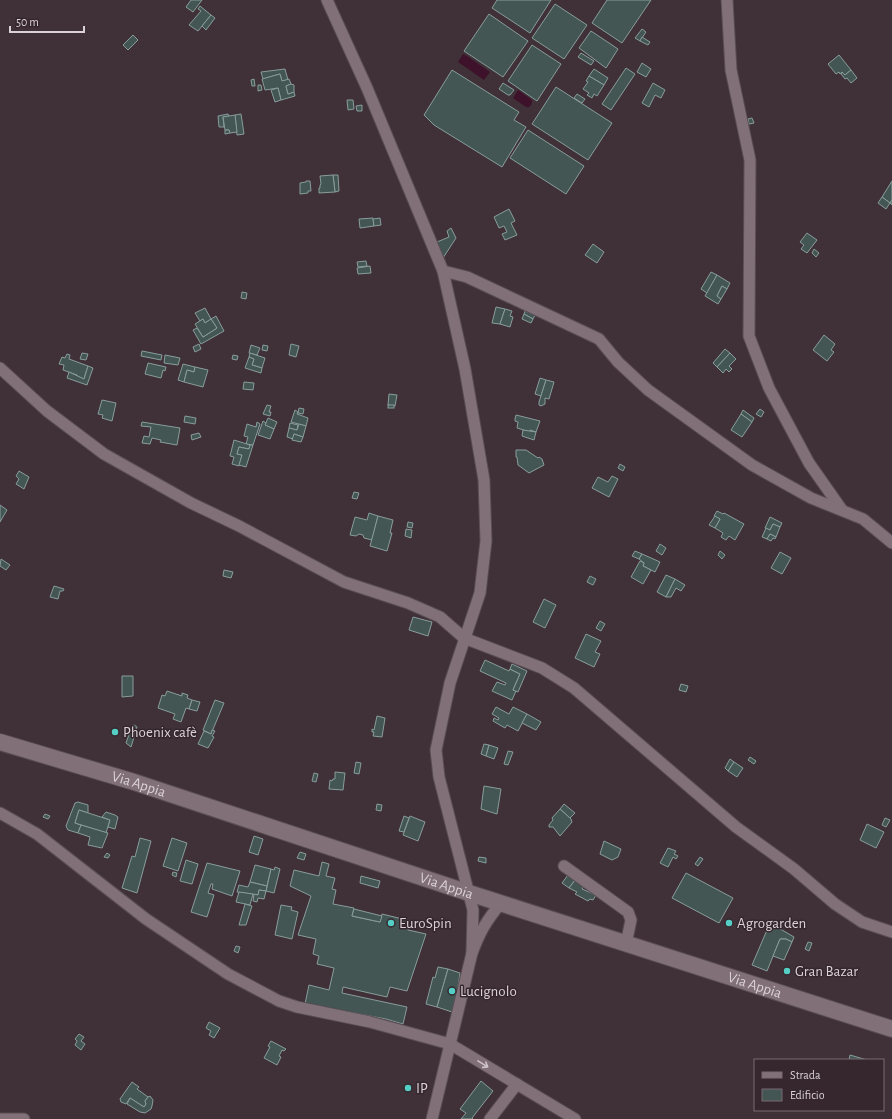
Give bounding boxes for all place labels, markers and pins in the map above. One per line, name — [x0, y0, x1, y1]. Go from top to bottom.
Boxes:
place label: Phoenix cafè — [123, 725, 197, 740]
marker: Phoenix cafè — [110, 727, 120, 737]
place label: EuroSpin — [399, 916, 452, 931]
place label: Agrogarden — [737, 916, 806, 931]
marker: EuroSpin — [386, 918, 396, 928]
marker: Agrogarden — [724, 918, 734, 928]
place label: Gran Bazar — [795, 964, 858, 979]
marker: Gran Bazar — [782, 966, 792, 976]
place label: Lucignolo — [460, 984, 517, 999]
marker: Lucignolo — [447, 986, 457, 996]
place label: IP — [416, 1081, 428, 1096]
marker: IP — [403, 1083, 413, 1093]

